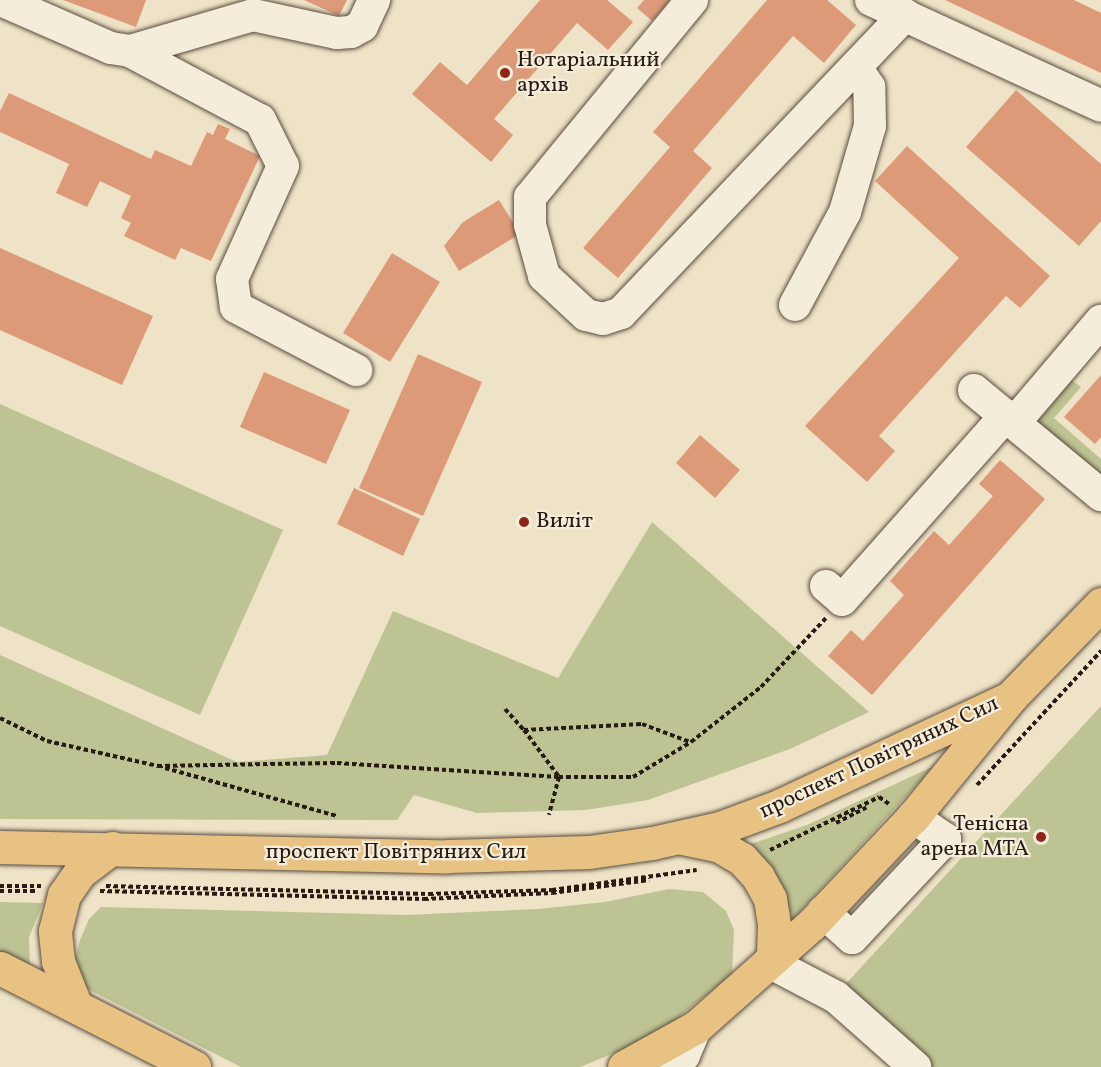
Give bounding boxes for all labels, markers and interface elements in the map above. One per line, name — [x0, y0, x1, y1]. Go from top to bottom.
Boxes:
place label: Нотаріальний архів — [517, 47, 660, 98]
marker: Нотаріальний архів — [498, 66, 512, 80]
place label: Виліт — [536, 509, 593, 535]
marker: Виліт — [517, 515, 531, 529]
street label: проспект Повітряних Сил — [755, 691, 1003, 825]
place label: Тенісна арена МТА — [920, 811, 1029, 862]
marker: Тенісна арена МТА — [1034, 830, 1048, 844]
street label: проспект Повітряних Сил — [266, 840, 526, 866]

